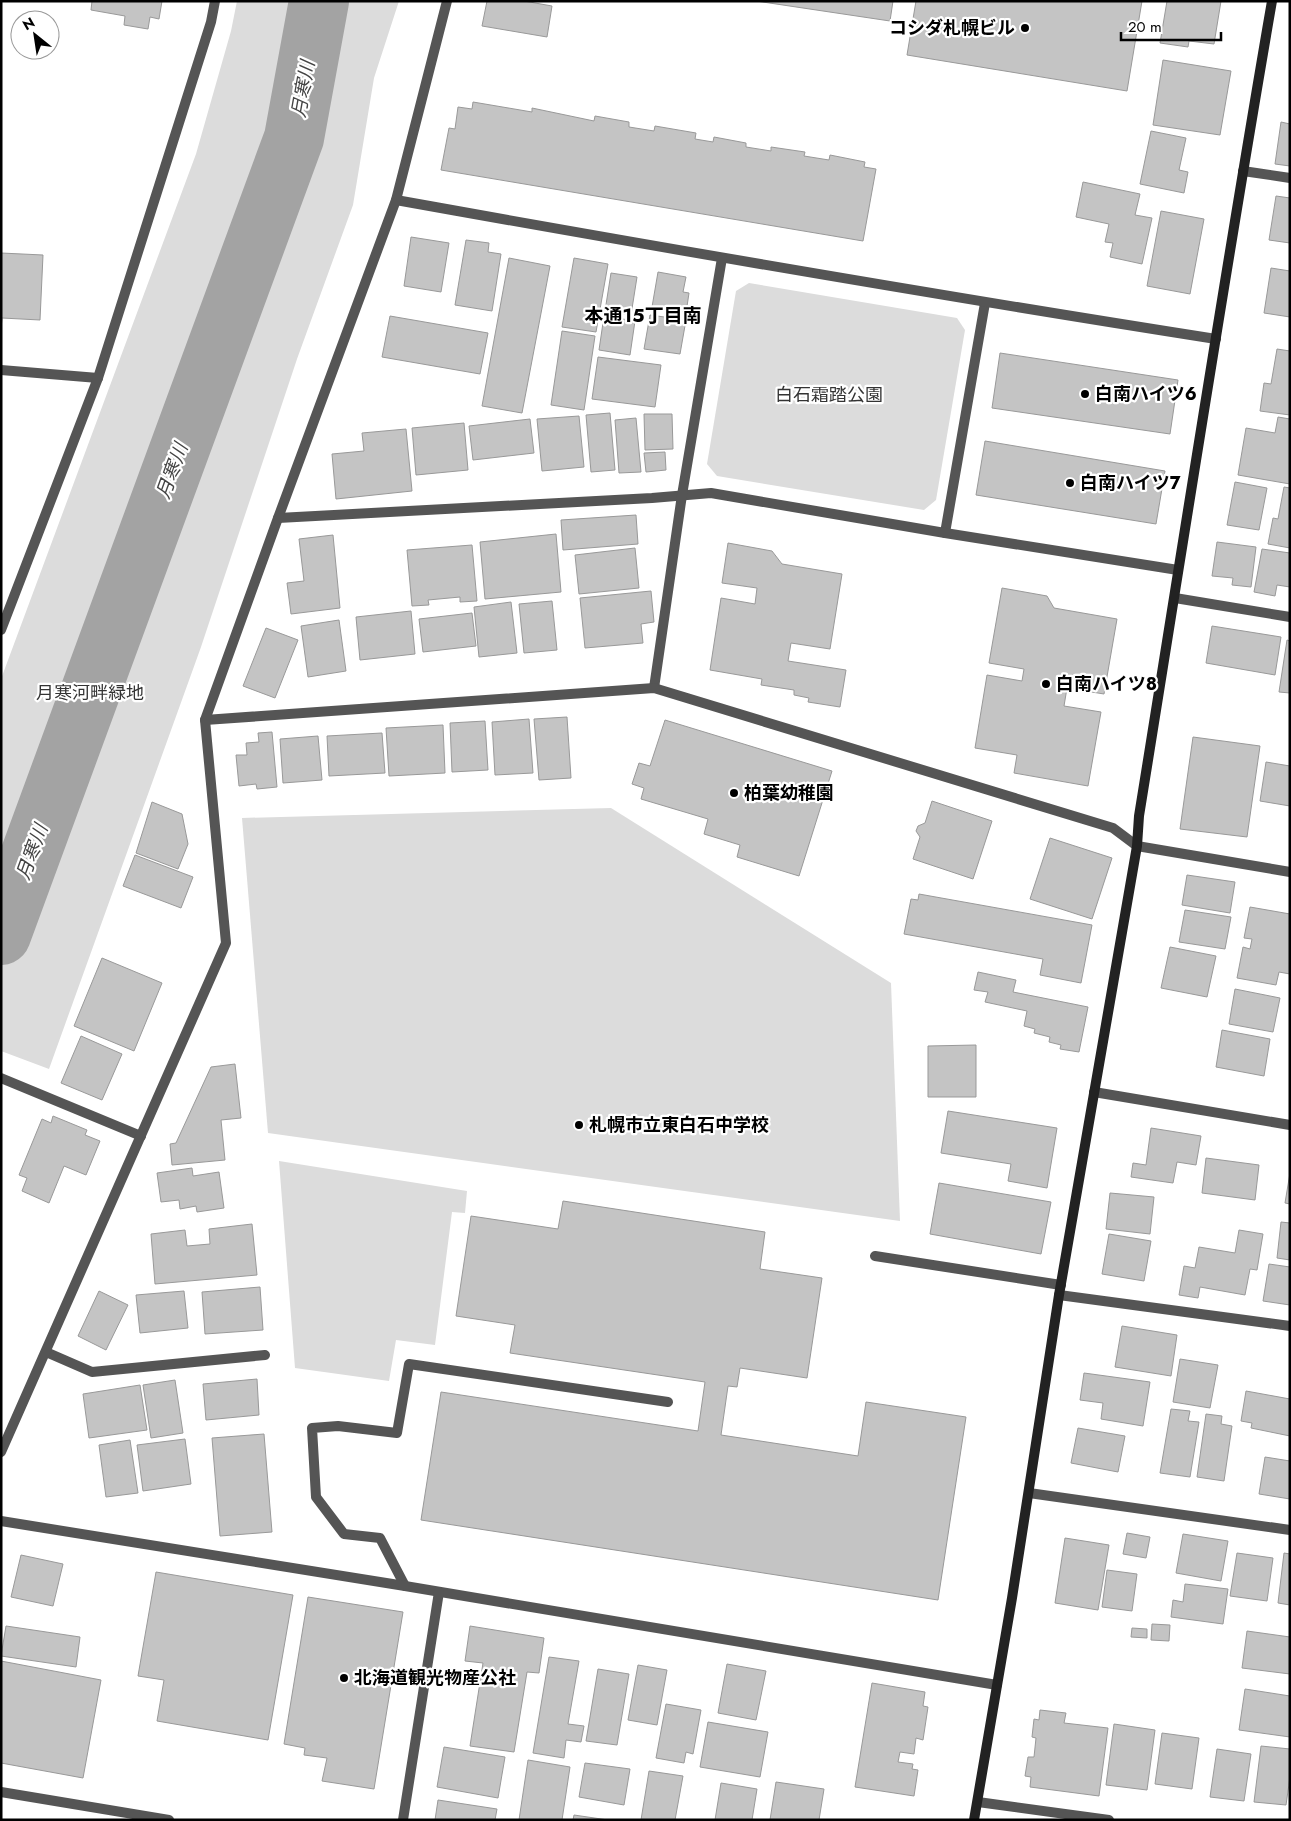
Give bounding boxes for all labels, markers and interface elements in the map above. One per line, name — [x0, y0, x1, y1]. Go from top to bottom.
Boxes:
north arrow — [10, 10, 60, 60]
scale bar — [1121, 10, 1221, 42]
text: N — [19, 12, 38, 35]
place label: コシダ札幌ビル — [889, 15, 1015, 41]
text: 20 m — [1128, 16, 1162, 38]
marker: コシダ札幌ビル — [1019, 22, 1031, 34]
water label: 月寒川 — [285, 57, 322, 119]
district label: 本通15丁目南 — [585, 302, 701, 329]
place label: 白南ハイツ6 — [1095, 381, 1197, 407]
park label: 白石霜踏公園 — [775, 382, 883, 408]
marker: 白南ハイツ6 — [1079, 388, 1091, 400]
water label: 月寒川 — [150, 438, 195, 502]
place label: 白南ハイツ7 — [1080, 470, 1181, 496]
marker: 白南ハイツ7 — [1064, 477, 1076, 489]
place label: 白南ハイツ8 — [1056, 671, 1157, 697]
marker: 白南ハイツ8 — [1040, 678, 1052, 690]
park label: 月寒河畔緑地 — [36, 680, 144, 706]
place label: 柏葉幼稚園 — [744, 780, 834, 806]
marker: 柏葉幼稚園 — [728, 787, 740, 799]
water label: 月寒川 — [10, 819, 55, 883]
place label: 札幌市立東白石中学校 — [589, 1112, 769, 1138]
marker: 札幌市立東白石中学校 — [573, 1119, 585, 1131]
place label: 北海道観光物産公社 — [354, 1665, 516, 1691]
marker: 北海道観光物産公社 — [338, 1672, 350, 1684]

